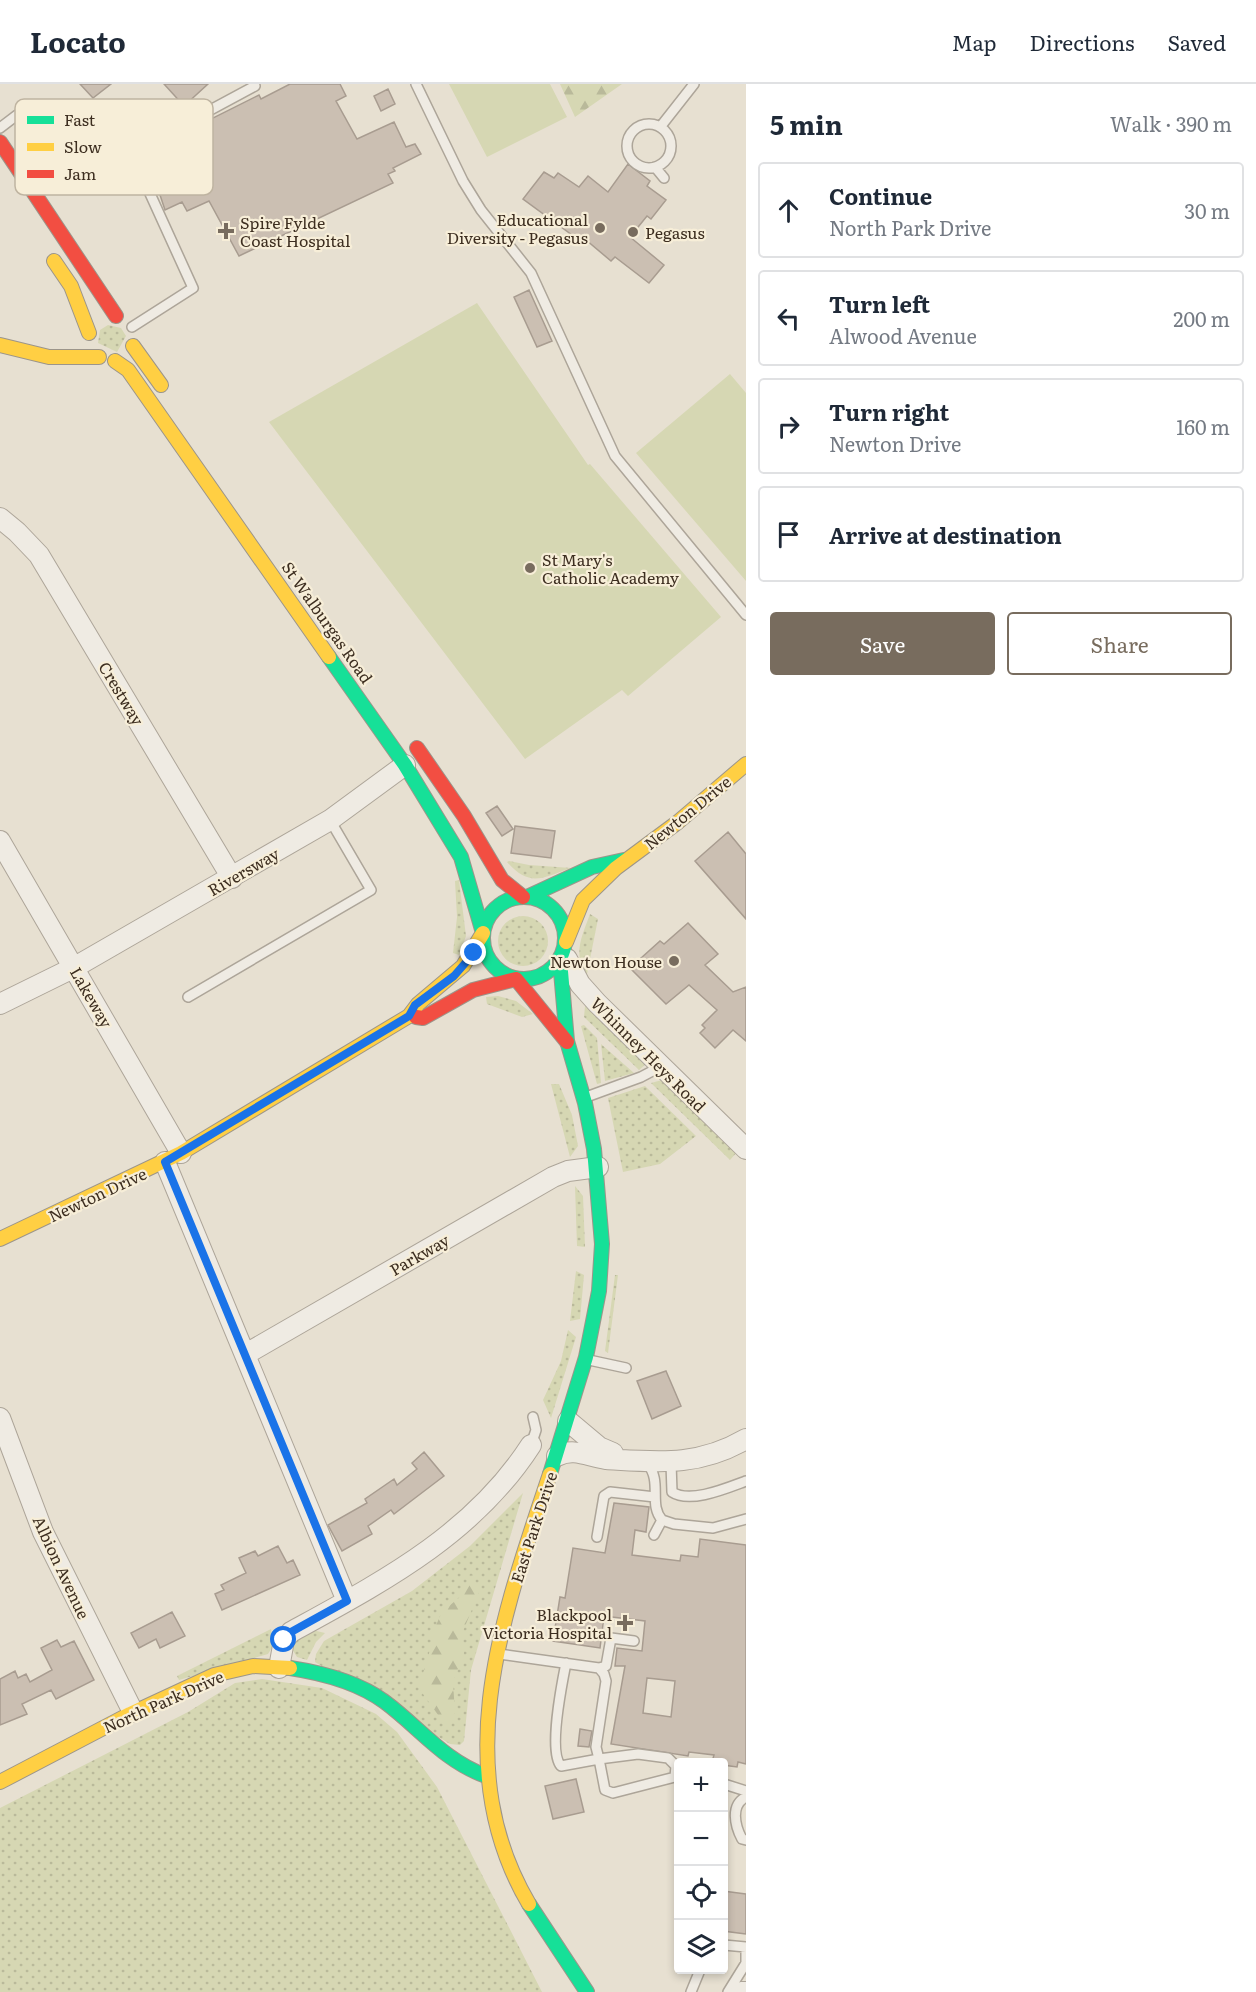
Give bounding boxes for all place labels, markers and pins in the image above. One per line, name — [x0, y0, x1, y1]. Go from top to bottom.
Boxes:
place label: Educational Diversity - Pegasus — [447, 207, 588, 249]
place label: Spire Fylde Coast Hospital — [240, 210, 350, 252]
place label: Pegasus — [645, 220, 705, 244]
marker: Educational Diversity - Pegasus — [593, 221, 607, 235]
marker: Spire Fylde Coast Hospital — [217, 222, 235, 240]
marker: Pegasus — [626, 225, 640, 239]
place label: St Mary's Catholic Academy — [542, 547, 680, 589]
marker: St Mary's Catholic Academy — [523, 561, 537, 575]
place label: Newton House — [550, 949, 662, 973]
marker: Newton House — [667, 954, 681, 968]
place label: Blackpool Victoria Hospital — [482, 1602, 612, 1644]
marker: Blackpool Victoria Hospital — [616, 1614, 634, 1632]

